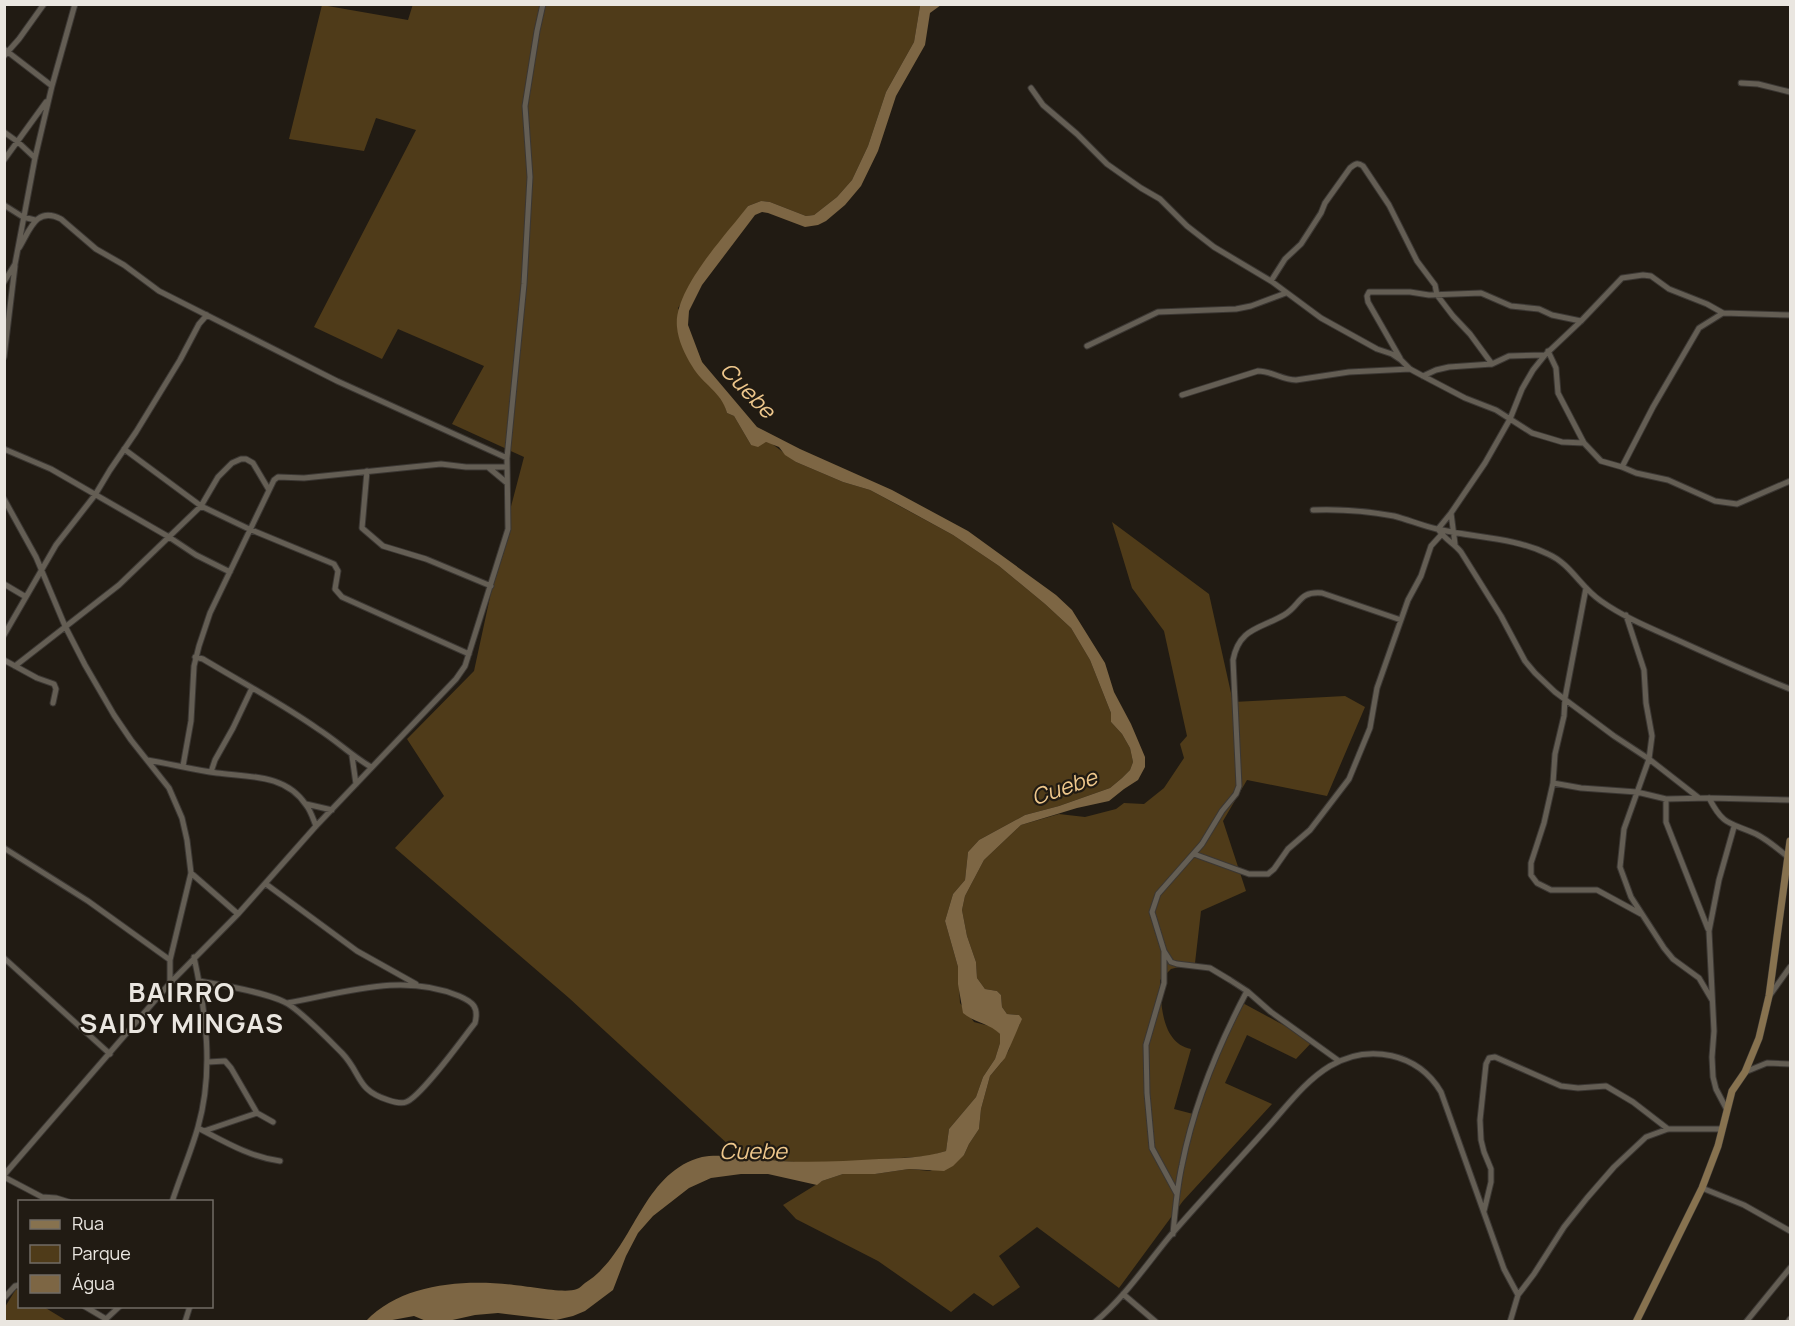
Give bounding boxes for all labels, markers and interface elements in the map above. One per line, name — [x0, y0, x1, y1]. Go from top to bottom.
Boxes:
water label: Cuebe — [714, 355, 783, 426]
water label: Cuebe — [1027, 761, 1102, 812]
district label: BAIRRO SAIDY MINGAS — [80, 973, 284, 1041]
water label: Cuebe — [719, 1136, 788, 1166]
legend — [18, 1200, 213, 1308]
text: Rua — [72, 1211, 104, 1235]
text: Parque — [72, 1241, 131, 1265]
text: Água — [72, 1271, 115, 1295]

